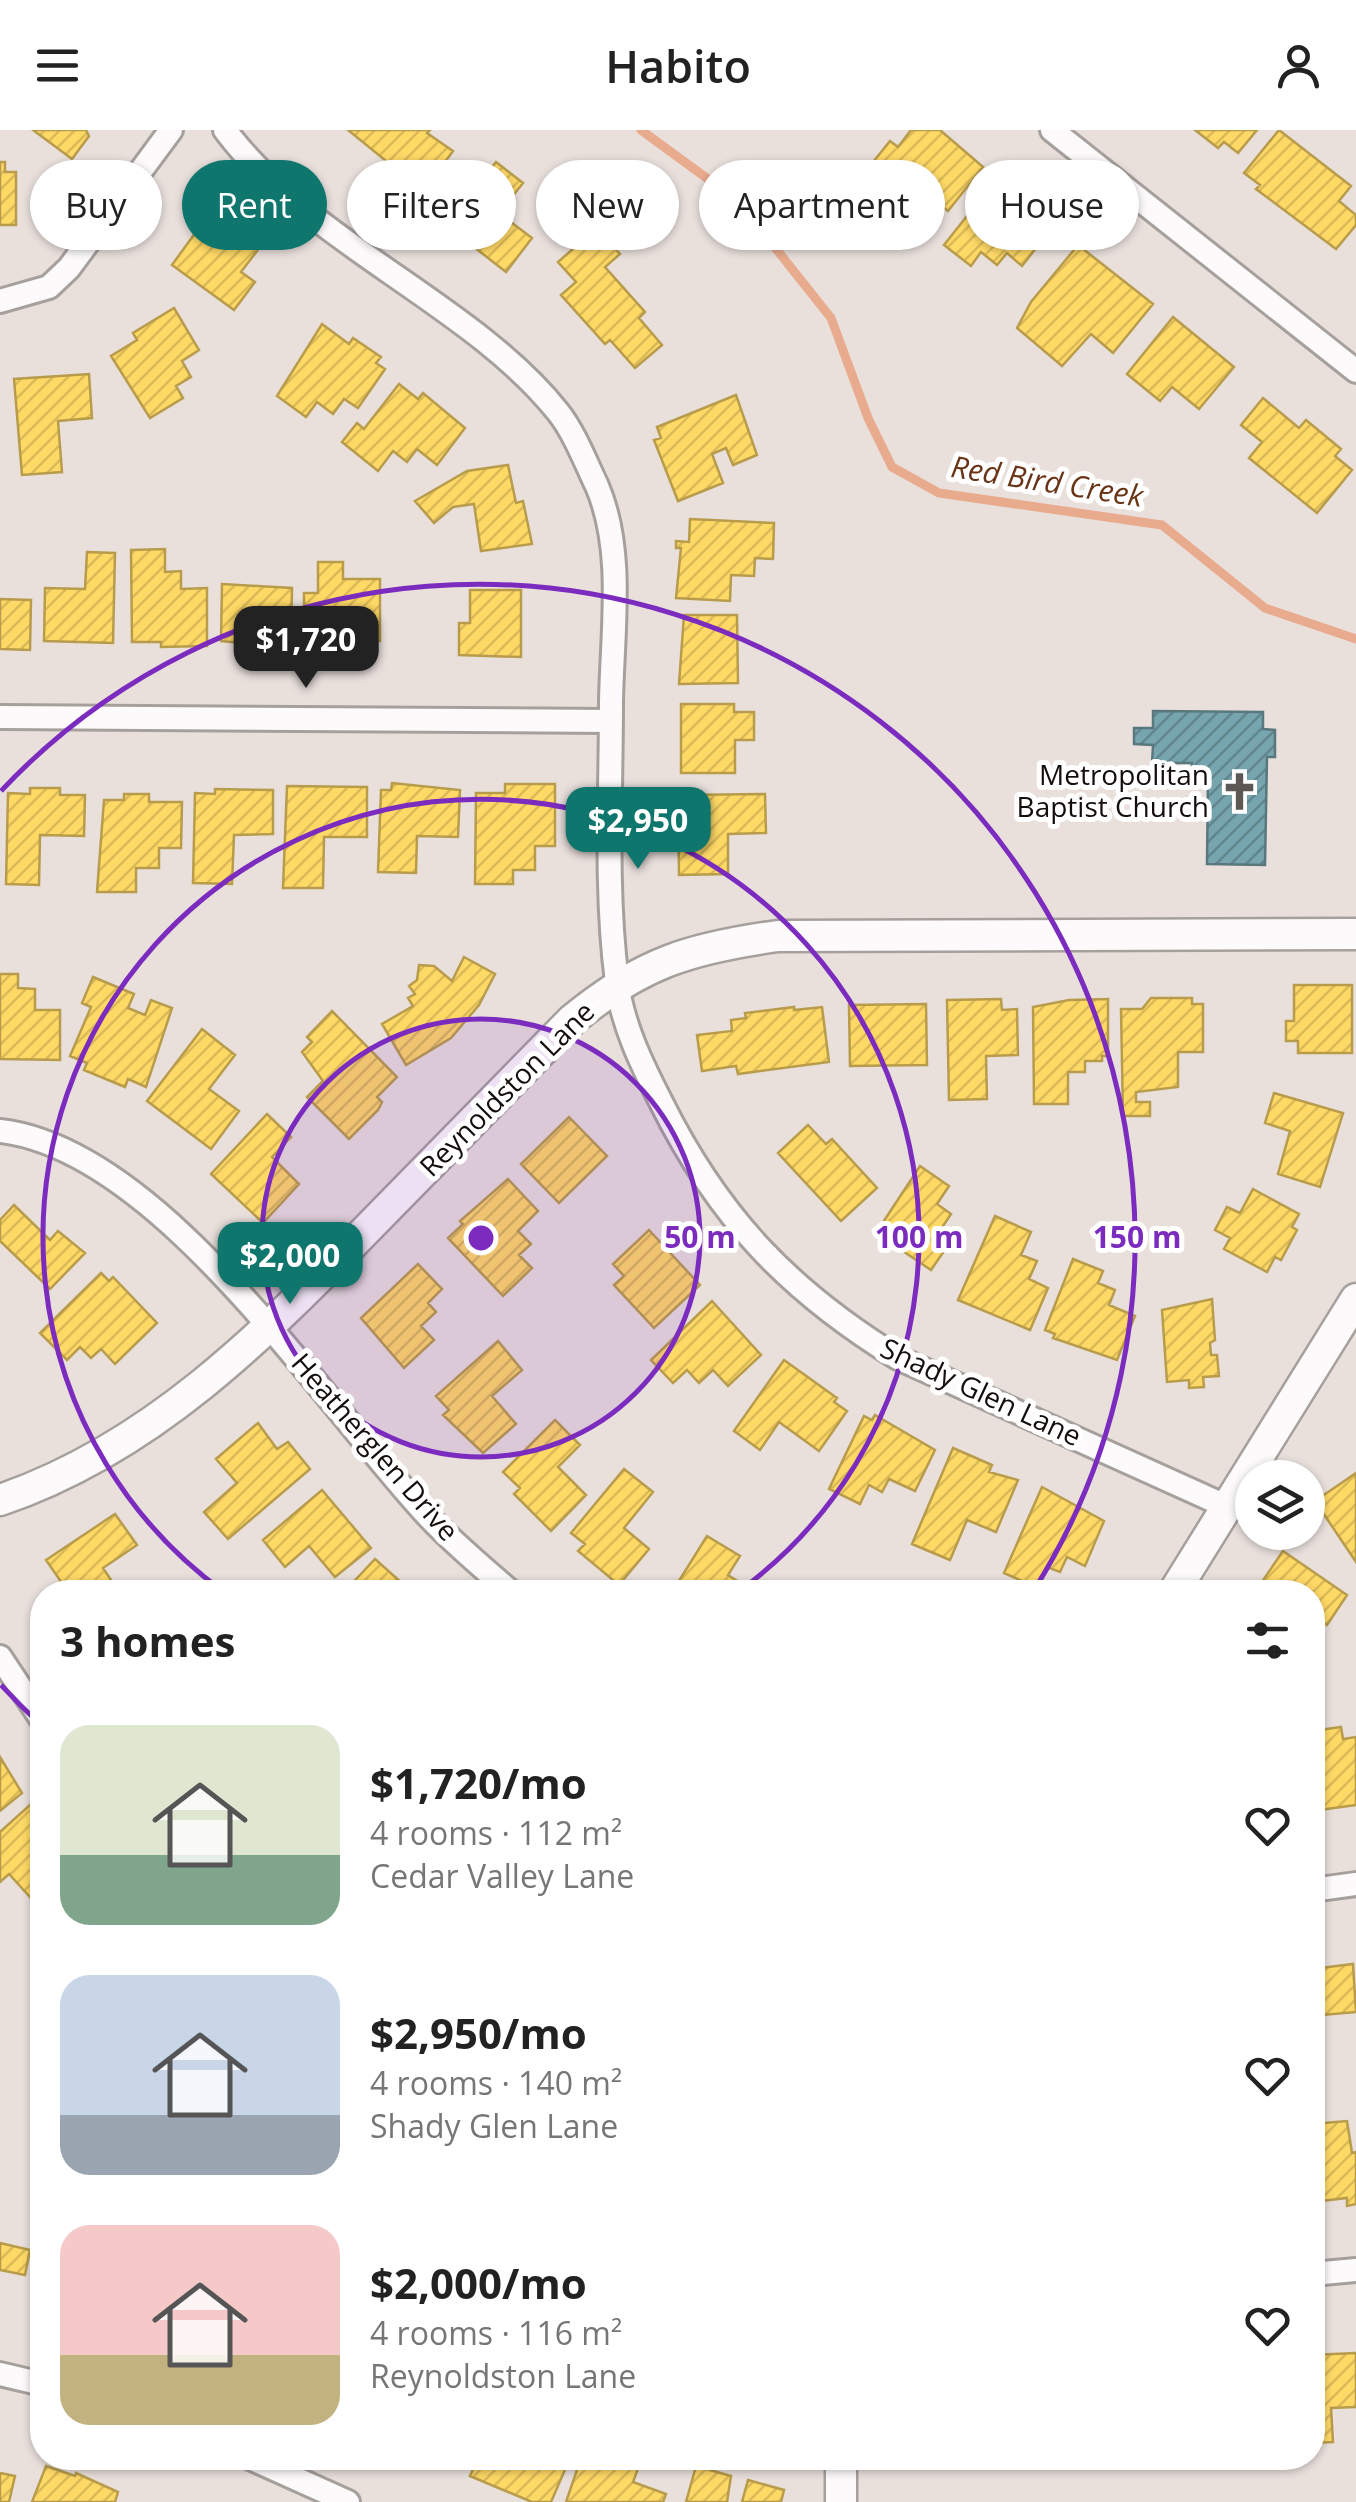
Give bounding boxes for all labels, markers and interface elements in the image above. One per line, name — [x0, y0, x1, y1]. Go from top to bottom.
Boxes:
text: Habito — [605, 35, 751, 96]
icon: menu — [30, 38, 85, 93]
icon: person — [1271, 38, 1326, 93]
chip: Buy — [30, 160, 162, 250]
chip: Rent — [182, 160, 327, 250]
chip: Filters — [347, 160, 516, 250]
chip: New — [536, 160, 679, 250]
chip: Apartment — [699, 160, 945, 250]
chip: House — [965, 160, 1139, 250]
water label: Red Bird Creek — [948, 445, 1147, 516]
pin: $1,720 — [225, 606, 387, 691]
text: $1,720 — [256, 617, 356, 660]
place label: Metropolitan Baptist Church — [1017, 755, 1209, 825]
church icon: Metropolitan Baptist Church — [1218, 770, 1260, 812]
pin: $2,950 — [557, 787, 719, 872]
text: $2,950 — [588, 798, 688, 841]
street label: Reynoldston Lane — [411, 993, 602, 1184]
text: 50 m — [664, 1216, 736, 1257]
text: 100 m — [875, 1216, 963, 1257]
text: 150 m — [1093, 1216, 1181, 1257]
centre of rings — [463, 1220, 499, 1256]
pin: $2,000 — [209, 1222, 371, 1307]
text: $2,000 — [240, 1233, 340, 1276]
street label: Shady Glen Lane — [875, 1328, 1088, 1454]
street label: Heatherglen Drive — [284, 1344, 468, 1548]
map controls — [1235, 1460, 1325, 1550]
button: layers — [1235, 1460, 1325, 1550]
text: 3 homes — [60, 1612, 235, 1669]
icon: filters — [1240, 1613, 1295, 1668]
text: $1,720/mo — [370, 1754, 587, 1811]
icon: home — [140, 1765, 260, 1885]
icon: heart — [1240, 1798, 1295, 1853]
text: 4 rooms · 112 m² — [370, 1811, 622, 1854]
text: Cedar Valley Lane — [370, 1854, 634, 1897]
text: $2,950/mo — [370, 2004, 587, 2061]
icon: home — [140, 2015, 260, 2135]
icon: heart — [1240, 2048, 1295, 2103]
text: 4 rooms · 140 m² — [370, 2061, 622, 2104]
text: Shady Glen Lane — [370, 2104, 618, 2147]
text: $2,000/mo — [370, 2254, 587, 2311]
icon: home — [140, 2265, 260, 2385]
icon: heart — [1240, 2298, 1295, 2353]
text: 4 rooms · 116 m² — [370, 2311, 622, 2354]
text: Reynoldston Lane — [370, 2354, 636, 2397]

